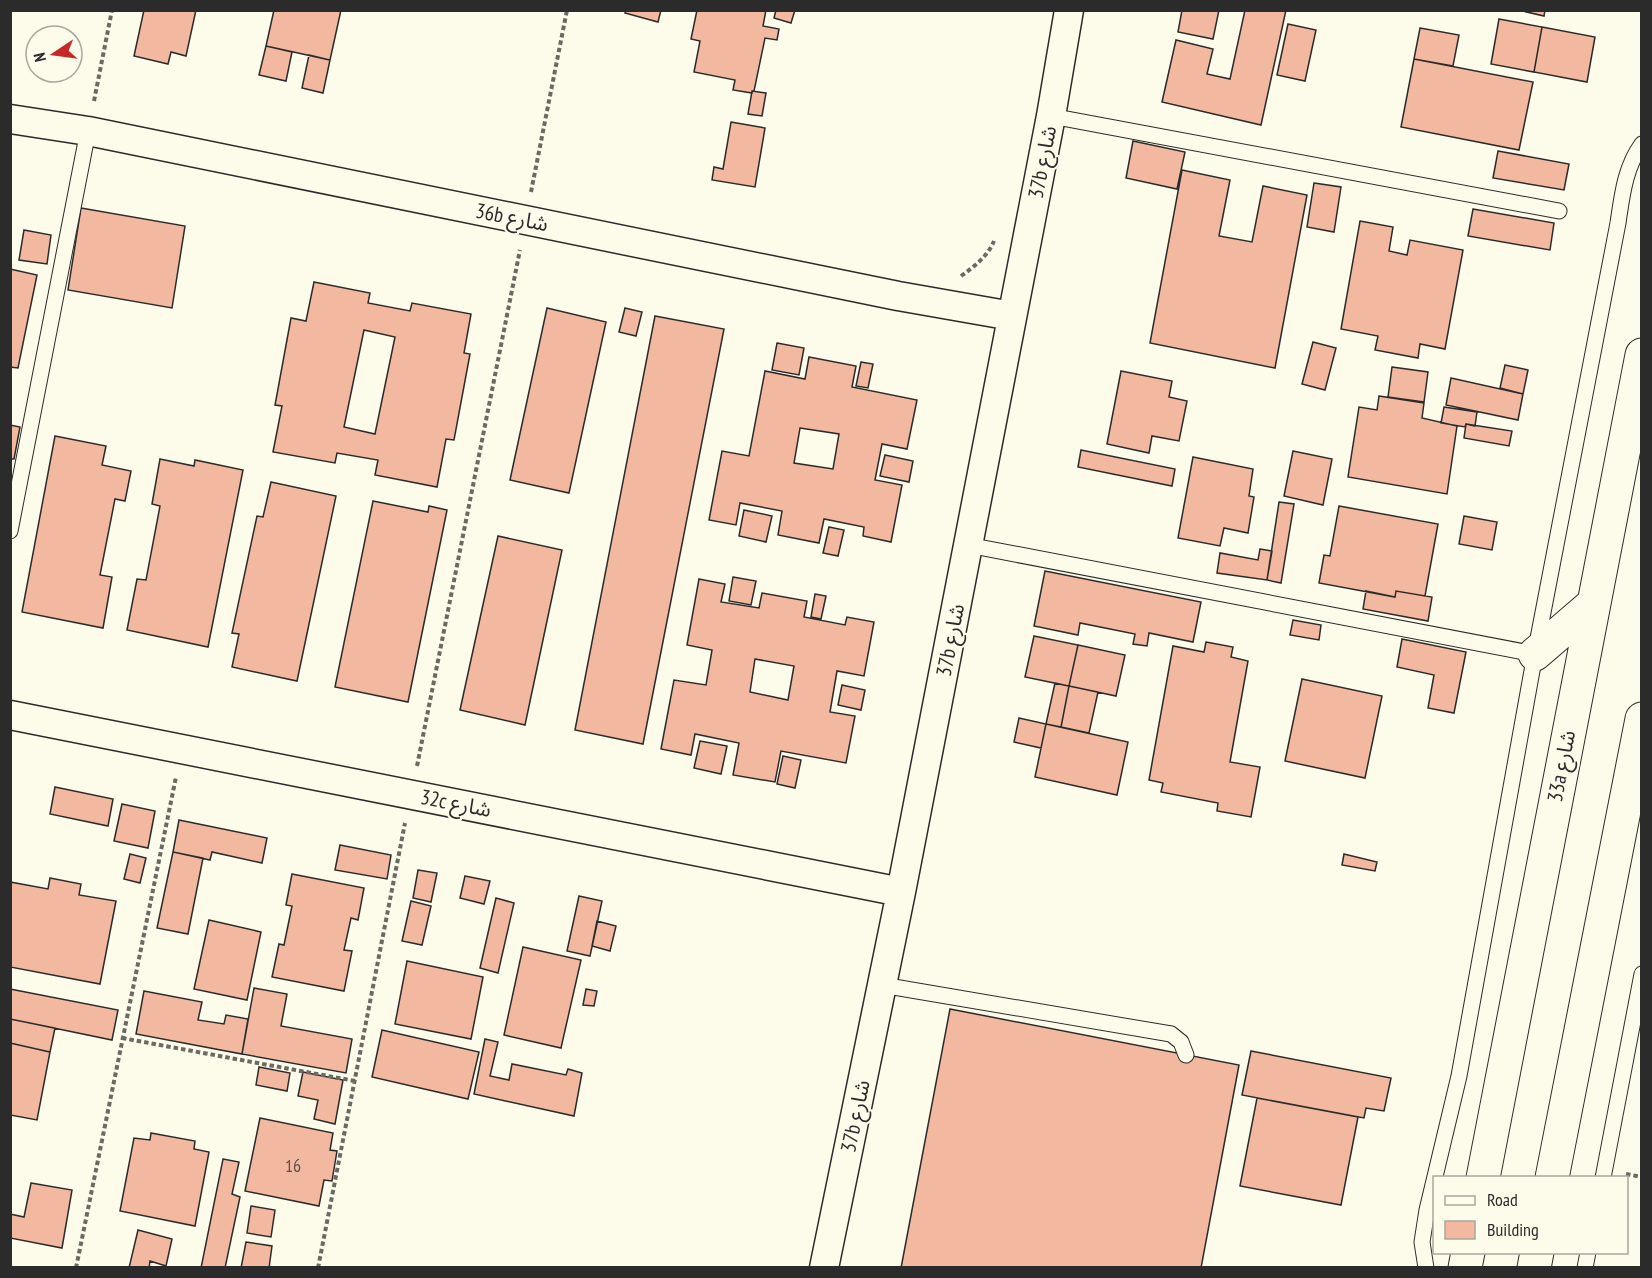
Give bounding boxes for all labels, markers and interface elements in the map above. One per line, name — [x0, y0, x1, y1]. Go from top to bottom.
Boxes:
north arrow — [24, 24, 84, 84]
text: N — [29, 51, 50, 64]
street label: 37b شارع — [1022, 123, 1064, 201]
street label: 36b شارع — [473, 197, 551, 239]
street label: 37b شارع — [930, 601, 972, 679]
street label: 33a شارع — [1541, 728, 1583, 805]
street label: 32c شارع — [418, 783, 494, 825]
street label: 37b شارع — [834, 1077, 878, 1155]
house number: 16 — [285, 1154, 301, 1177]
legend — [1433, 1176, 1628, 1254]
text: Road — [1487, 1188, 1518, 1211]
text: Building — [1487, 1218, 1539, 1241]

